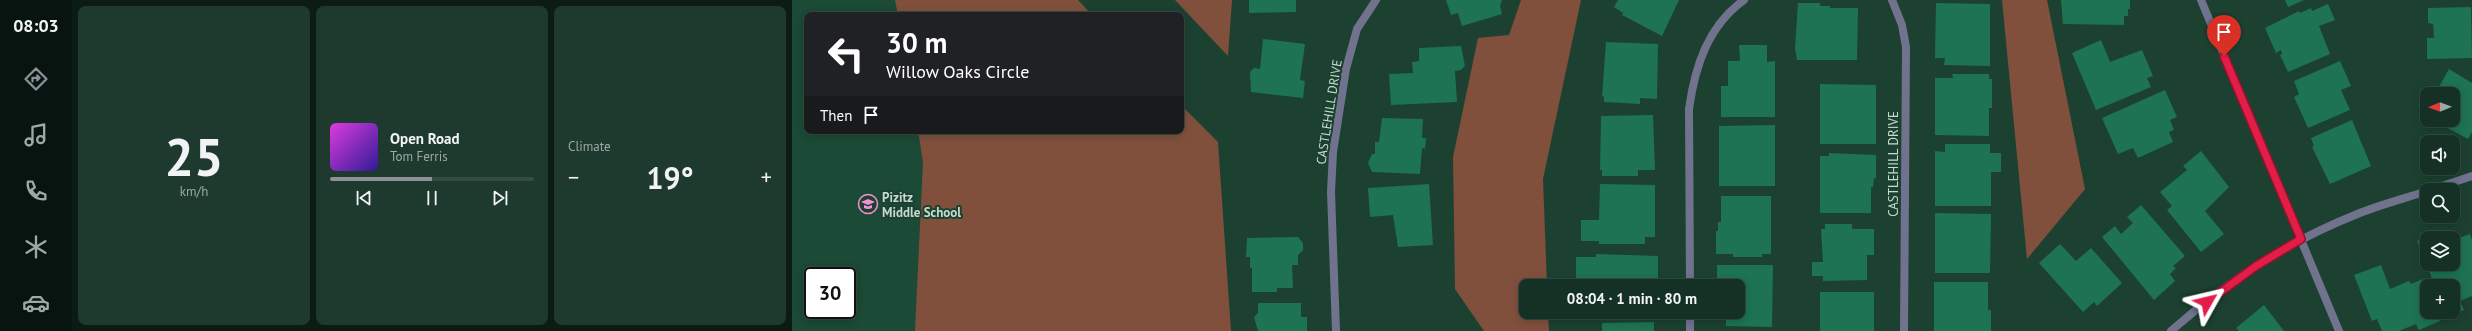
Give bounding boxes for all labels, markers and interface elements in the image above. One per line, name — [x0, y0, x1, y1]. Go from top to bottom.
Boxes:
text: 08:03 — [13, 14, 59, 37]
pin — [2207, 15, 2241, 56]
icon: arrive — [2213, 21, 2235, 43]
text: 30 m — [886, 24, 947, 61]
icon: left — [820, 28, 872, 80]
street label: CASTLEHILL DRIVE — [1312, 58, 1346, 166]
text: Willow Oaks Circle — [886, 60, 1029, 83]
icon: directions — [22, 65, 50, 93]
north arrow — [2420, 87, 2460, 127]
map controls — [2420, 87, 2460, 319]
icon: arrive — [860, 104, 882, 126]
text: Then — [820, 106, 852, 125]
street label: CASTLEHILL DRIVE — [1885, 111, 1902, 217]
icon: music — [22, 121, 50, 149]
text: 25 — [165, 123, 223, 190]
text: Open Road — [390, 129, 460, 148]
button: sound — [2420, 135, 2460, 175]
text: Climate — [568, 138, 611, 155]
text: Tom Ferris — [390, 148, 448, 165]
text: 19° — [646, 158, 694, 197]
text: − — [568, 163, 579, 191]
text: + — [761, 163, 772, 191]
icon: phone — [22, 177, 50, 205]
text: km/h — [180, 183, 208, 200]
button: search — [2420, 183, 2460, 223]
icon: previous — [353, 187, 375, 209]
icon: pause — [421, 187, 443, 209]
icon: next — [489, 187, 511, 209]
place label: Pizitz Middle School — [882, 189, 961, 221]
school or university icon: Pizitz Middle School — [857, 193, 879, 215]
button: layers — [2420, 231, 2460, 271]
icon: climate — [22, 233, 50, 261]
speed limit sign: 30 — [804, 267, 856, 319]
button: + — [2420, 279, 2460, 319]
position arrow — [2186, 281, 2228, 323]
icon: car — [22, 289, 50, 317]
text: 08:04 · 1 min · 80 m — [1567, 289, 1697, 308]

